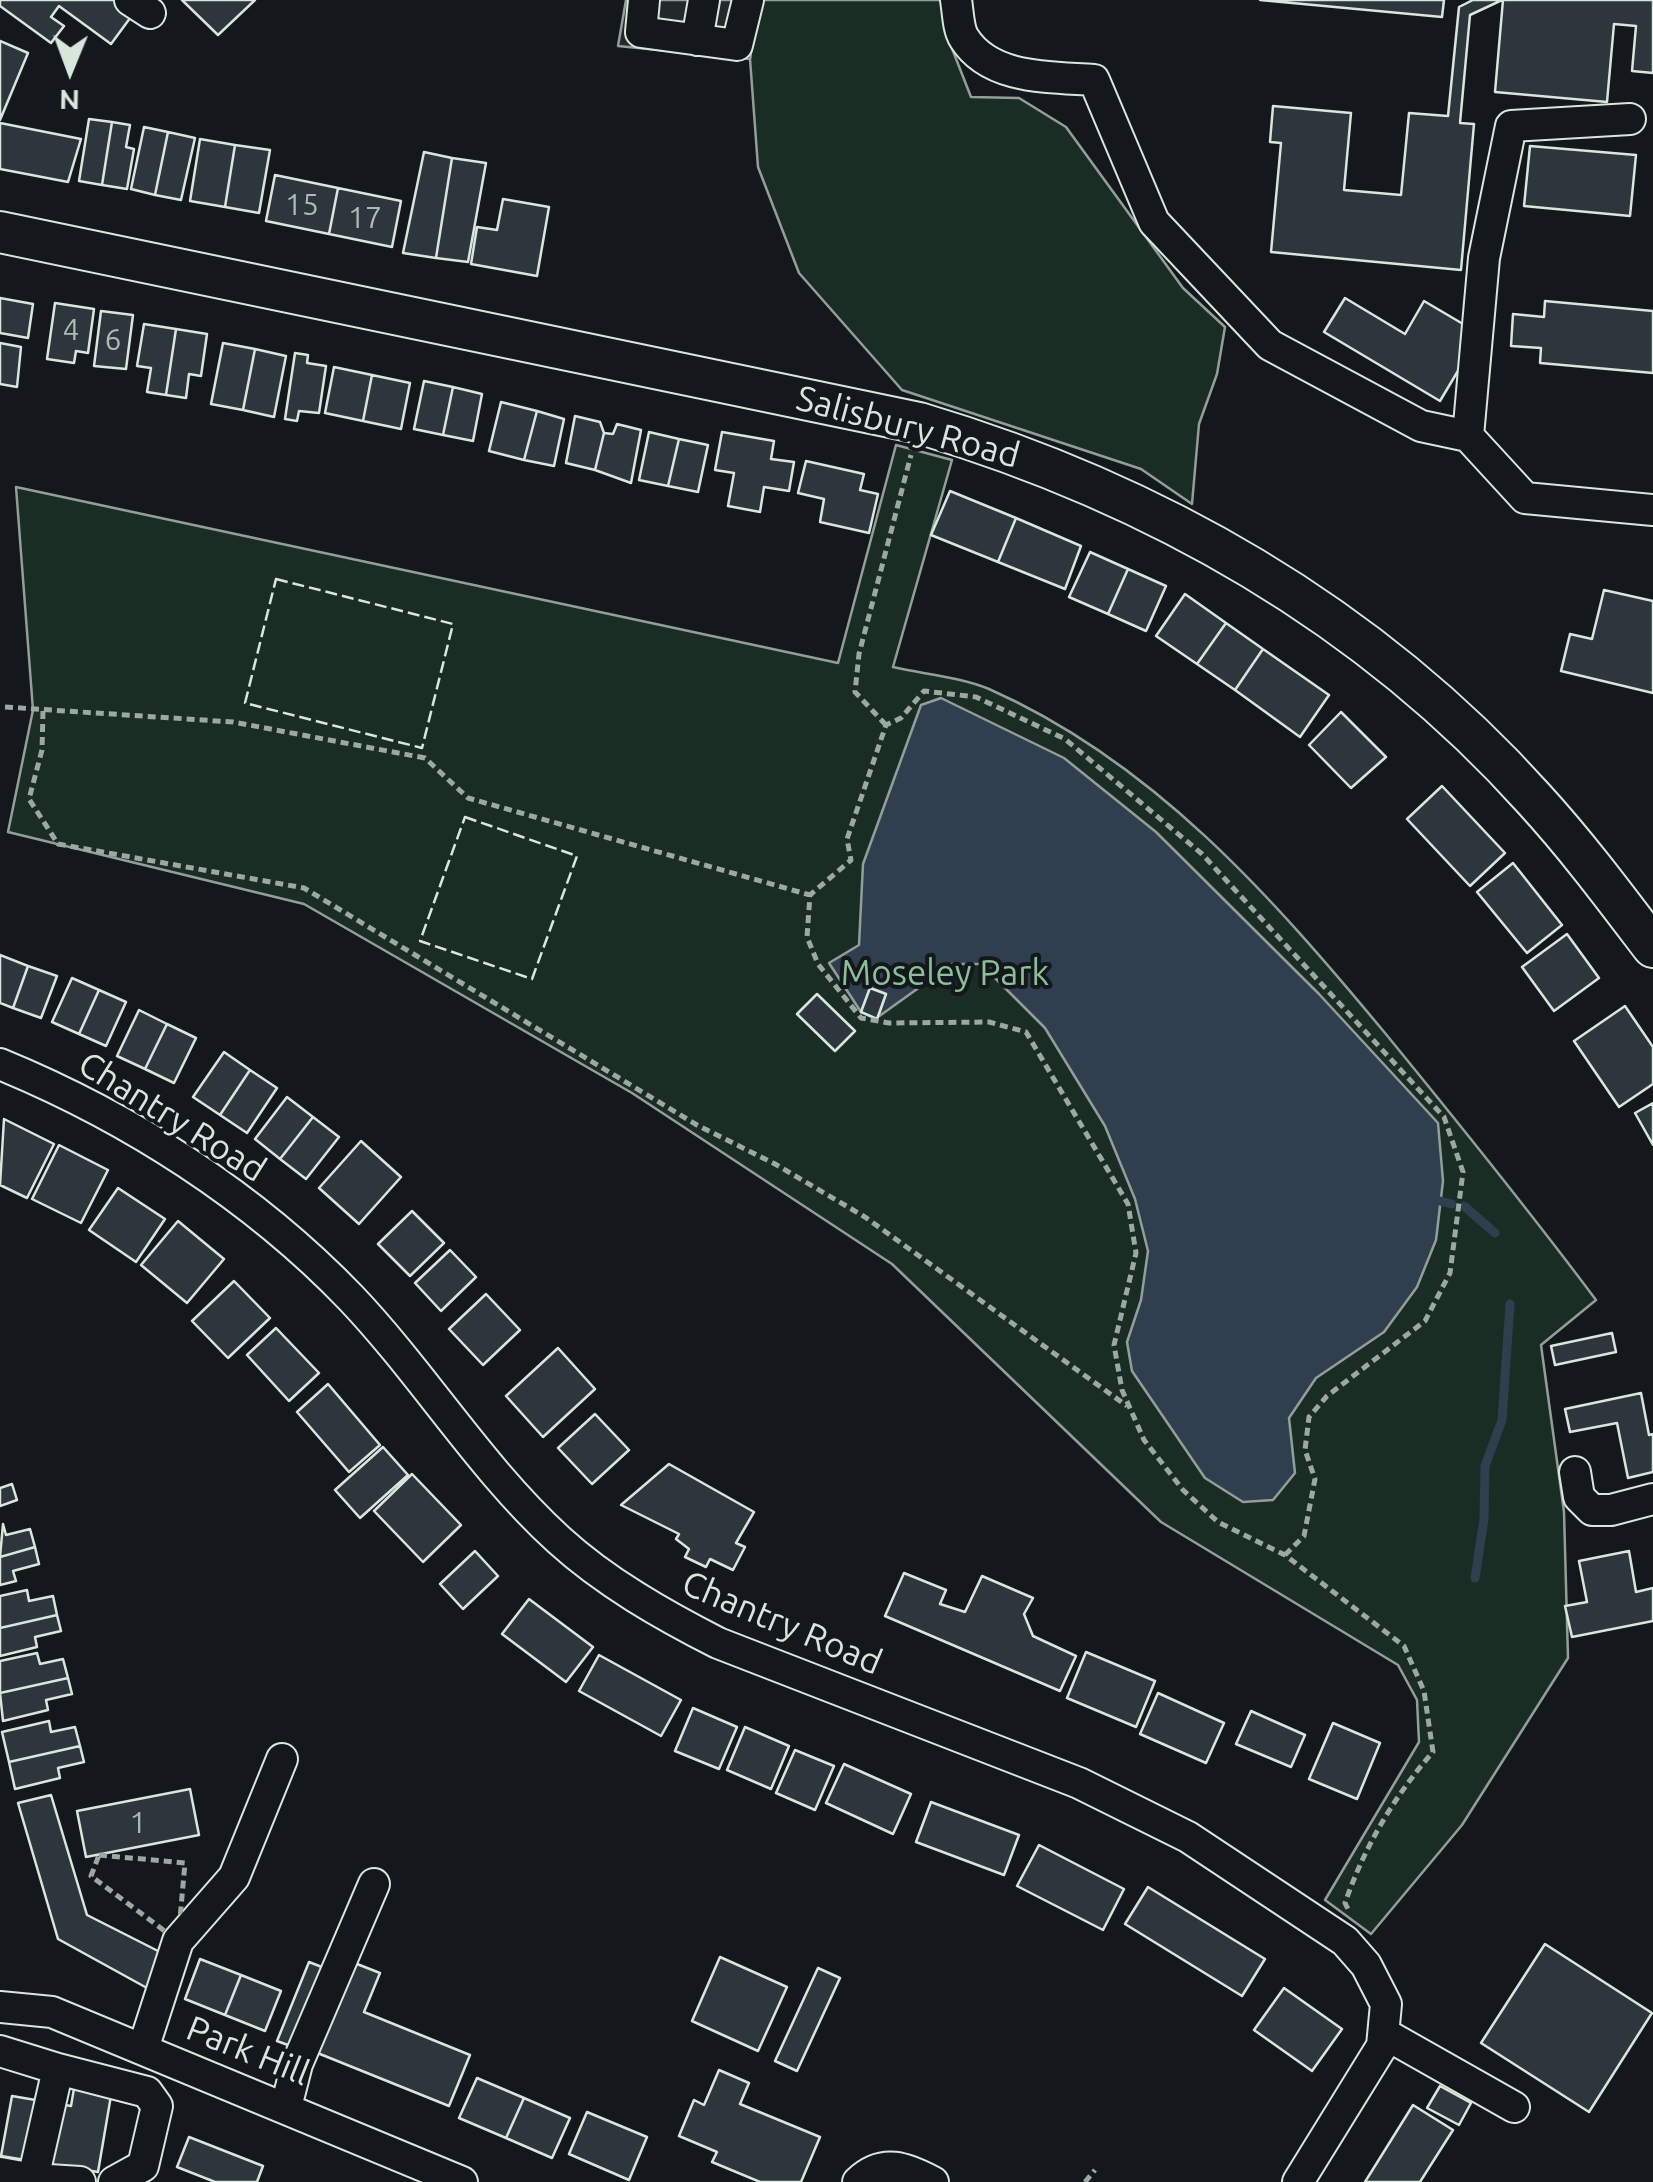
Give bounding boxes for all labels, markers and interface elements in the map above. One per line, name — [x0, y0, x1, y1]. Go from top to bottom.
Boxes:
north arrow — [20, 20, 120, 120]
text: N — [59, 85, 80, 116]
house number: 15 — [285, 187, 319, 223]
house number: 17 — [348, 200, 382, 236]
house number: 4 — [63, 312, 79, 348]
house number: 6 — [105, 322, 121, 358]
street label: Salisbury Road — [792, 377, 1024, 477]
park label: Moseley Park — [841, 952, 1049, 994]
street label: Chantry Road — [71, 1043, 273, 1191]
street label: Chantry Road — [676, 1562, 888, 1684]
house number: 1 — [130, 1805, 146, 1841]
street label: Park Hill — [180, 2007, 316, 2095]

